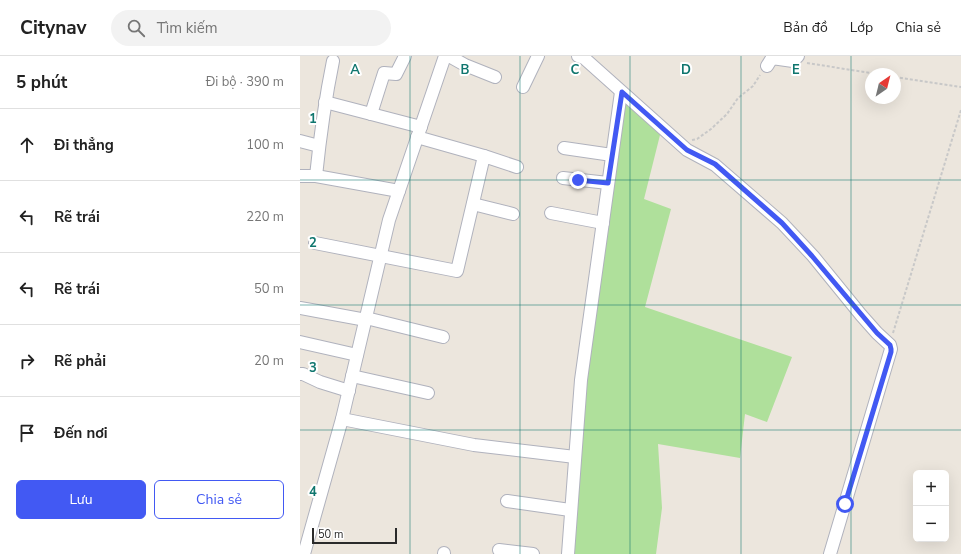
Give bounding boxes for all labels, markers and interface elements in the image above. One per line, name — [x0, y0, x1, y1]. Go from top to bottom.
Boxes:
search box — [111, 10, 391, 46]
text: Citynav — [20, 15, 87, 41]
icon: search — [125, 17, 147, 39]
text: Tìm kiếm — [157, 18, 218, 38]
text: Bản đồ — [783, 18, 828, 37]
text: Lớp — [850, 18, 873, 37]
text: Chia sẻ — [895, 18, 941, 37]
text: A — [350, 61, 360, 79]
text: B — [461, 61, 470, 79]
text: C — [571, 61, 580, 79]
text: D — [681, 61, 691, 79]
text: E — [792, 61, 800, 79]
north arrow — [865, 68, 901, 104]
text: 5 phút — [16, 71, 67, 94]
text: Đi bộ · 390 m — [206, 73, 284, 91]
text: 1 — [309, 110, 317, 128]
icon: ahead — [16, 134, 38, 156]
text: Đi thẳng — [54, 135, 114, 155]
text: 100 m — [246, 136, 284, 154]
route end — [569, 171, 587, 189]
icon: left — [16, 206, 38, 228]
text: Rẽ trái — [54, 207, 100, 227]
text: 220 m — [246, 208, 284, 226]
text: 2 — [309, 234, 317, 252]
icon: left — [16, 278, 38, 300]
text: Rẽ trái — [54, 279, 100, 299]
text: 50 m — [254, 280, 284, 298]
icon: right — [16, 350, 38, 372]
text: Rẽ phải — [54, 351, 106, 371]
text: 20 m — [254, 352, 284, 370]
text: 3 — [309, 359, 317, 377]
icon: arrive — [16, 422, 38, 444]
text: Đến nơi — [54, 423, 108, 443]
map controls — [913, 470, 949, 542]
button: + — [913, 470, 949, 506]
button: Lưu — [16, 480, 146, 519]
button: Chia sẻ — [154, 480, 284, 519]
text: 4 — [309, 483, 317, 501]
route start — [836, 495, 854, 513]
button: − — [913, 506, 949, 542]
scale bar — [312, 526, 397, 545]
text: 50 m — [318, 527, 343, 542]

